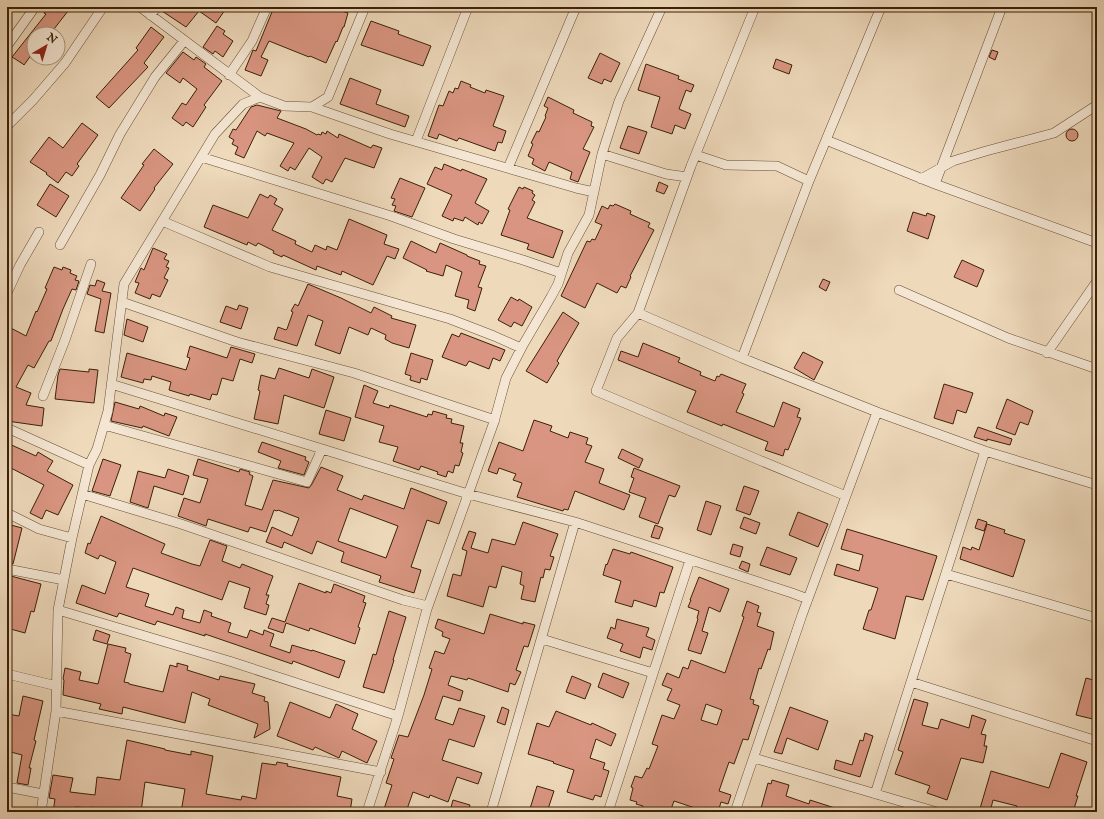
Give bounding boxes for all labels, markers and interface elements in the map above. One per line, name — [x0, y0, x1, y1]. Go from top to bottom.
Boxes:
north arrow — [26, 26, 66, 66]
text: N — [43, 30, 60, 48]

